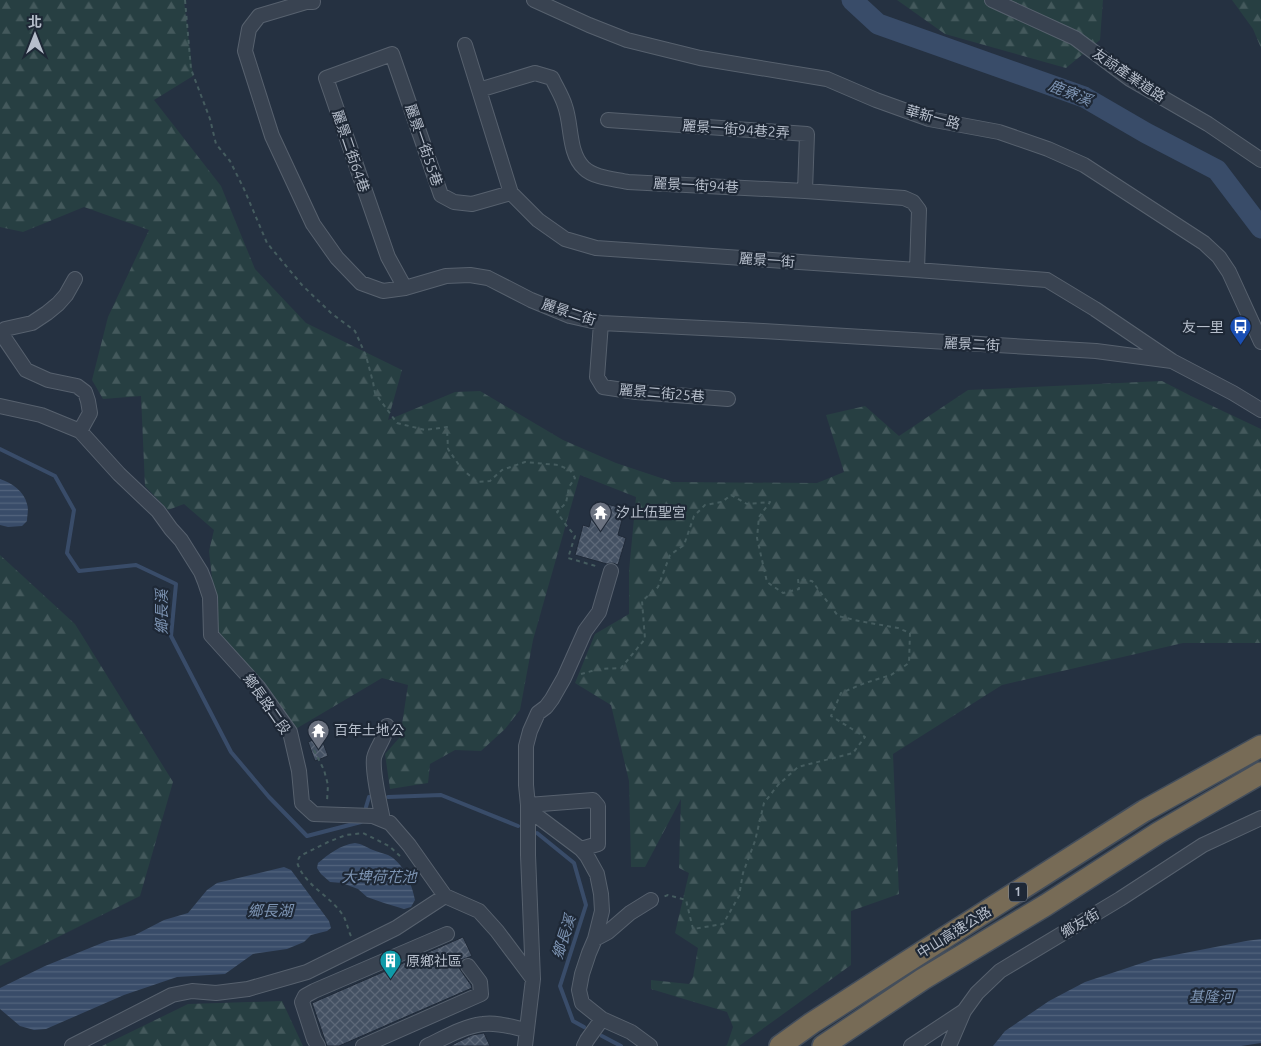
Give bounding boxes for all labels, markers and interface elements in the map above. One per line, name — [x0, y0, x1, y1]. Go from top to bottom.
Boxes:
north arrow — [10, 10, 60, 60]
text: 北 — [28, 14, 42, 30]
street label: 友諒產業道路 — [1090, 45, 1168, 105]
water label: 鹿寮溪 — [1046, 76, 1096, 110]
street label: 麗景一街55巷 — [402, 102, 446, 188]
street label: 華新一路 — [904, 102, 962, 132]
street label: 麗景二街64巷 — [329, 108, 373, 194]
street label: 麗景一街94巷2弄 — [682, 117, 790, 141]
street label: 麗景一街94巷 — [653, 175, 739, 195]
street label: 麗景一街 — [739, 250, 795, 270]
street label: 麗景二街 — [540, 296, 598, 328]
bus stop icon: 友一里 — [1228, 315, 1252, 346]
place label: 友一里 — [1182, 319, 1224, 335]
street label: 麗景二街 — [944, 335, 1000, 353]
street label: 麗景二街25巷 — [619, 381, 705, 405]
temple icon: 汐止伍聖宮 — [588, 500, 612, 531]
place label: 汐止伍聖宮 — [616, 504, 686, 520]
water label: 鄉長溪 — [153, 588, 170, 635]
street label: 鄉長路二段 — [240, 671, 294, 737]
temple icon: 百年土地公 — [306, 718, 330, 749]
place label: 百年土地公 — [334, 722, 404, 738]
water label: 大埤荷花池 — [341, 868, 418, 885]
road number: 1 — [1009, 882, 1027, 902]
water label: 鄉長湖 — [247, 902, 294, 919]
street label: 中山高速公路 — [914, 903, 994, 961]
street label: 鄉友街 — [1058, 905, 1102, 941]
water label: 鄉長溪 — [548, 911, 579, 961]
building icon: 原鄉社區 — [378, 949, 402, 980]
place label: 原鄉社區 — [406, 953, 462, 969]
water label: 基隆河 — [1188, 988, 1236, 1005]

